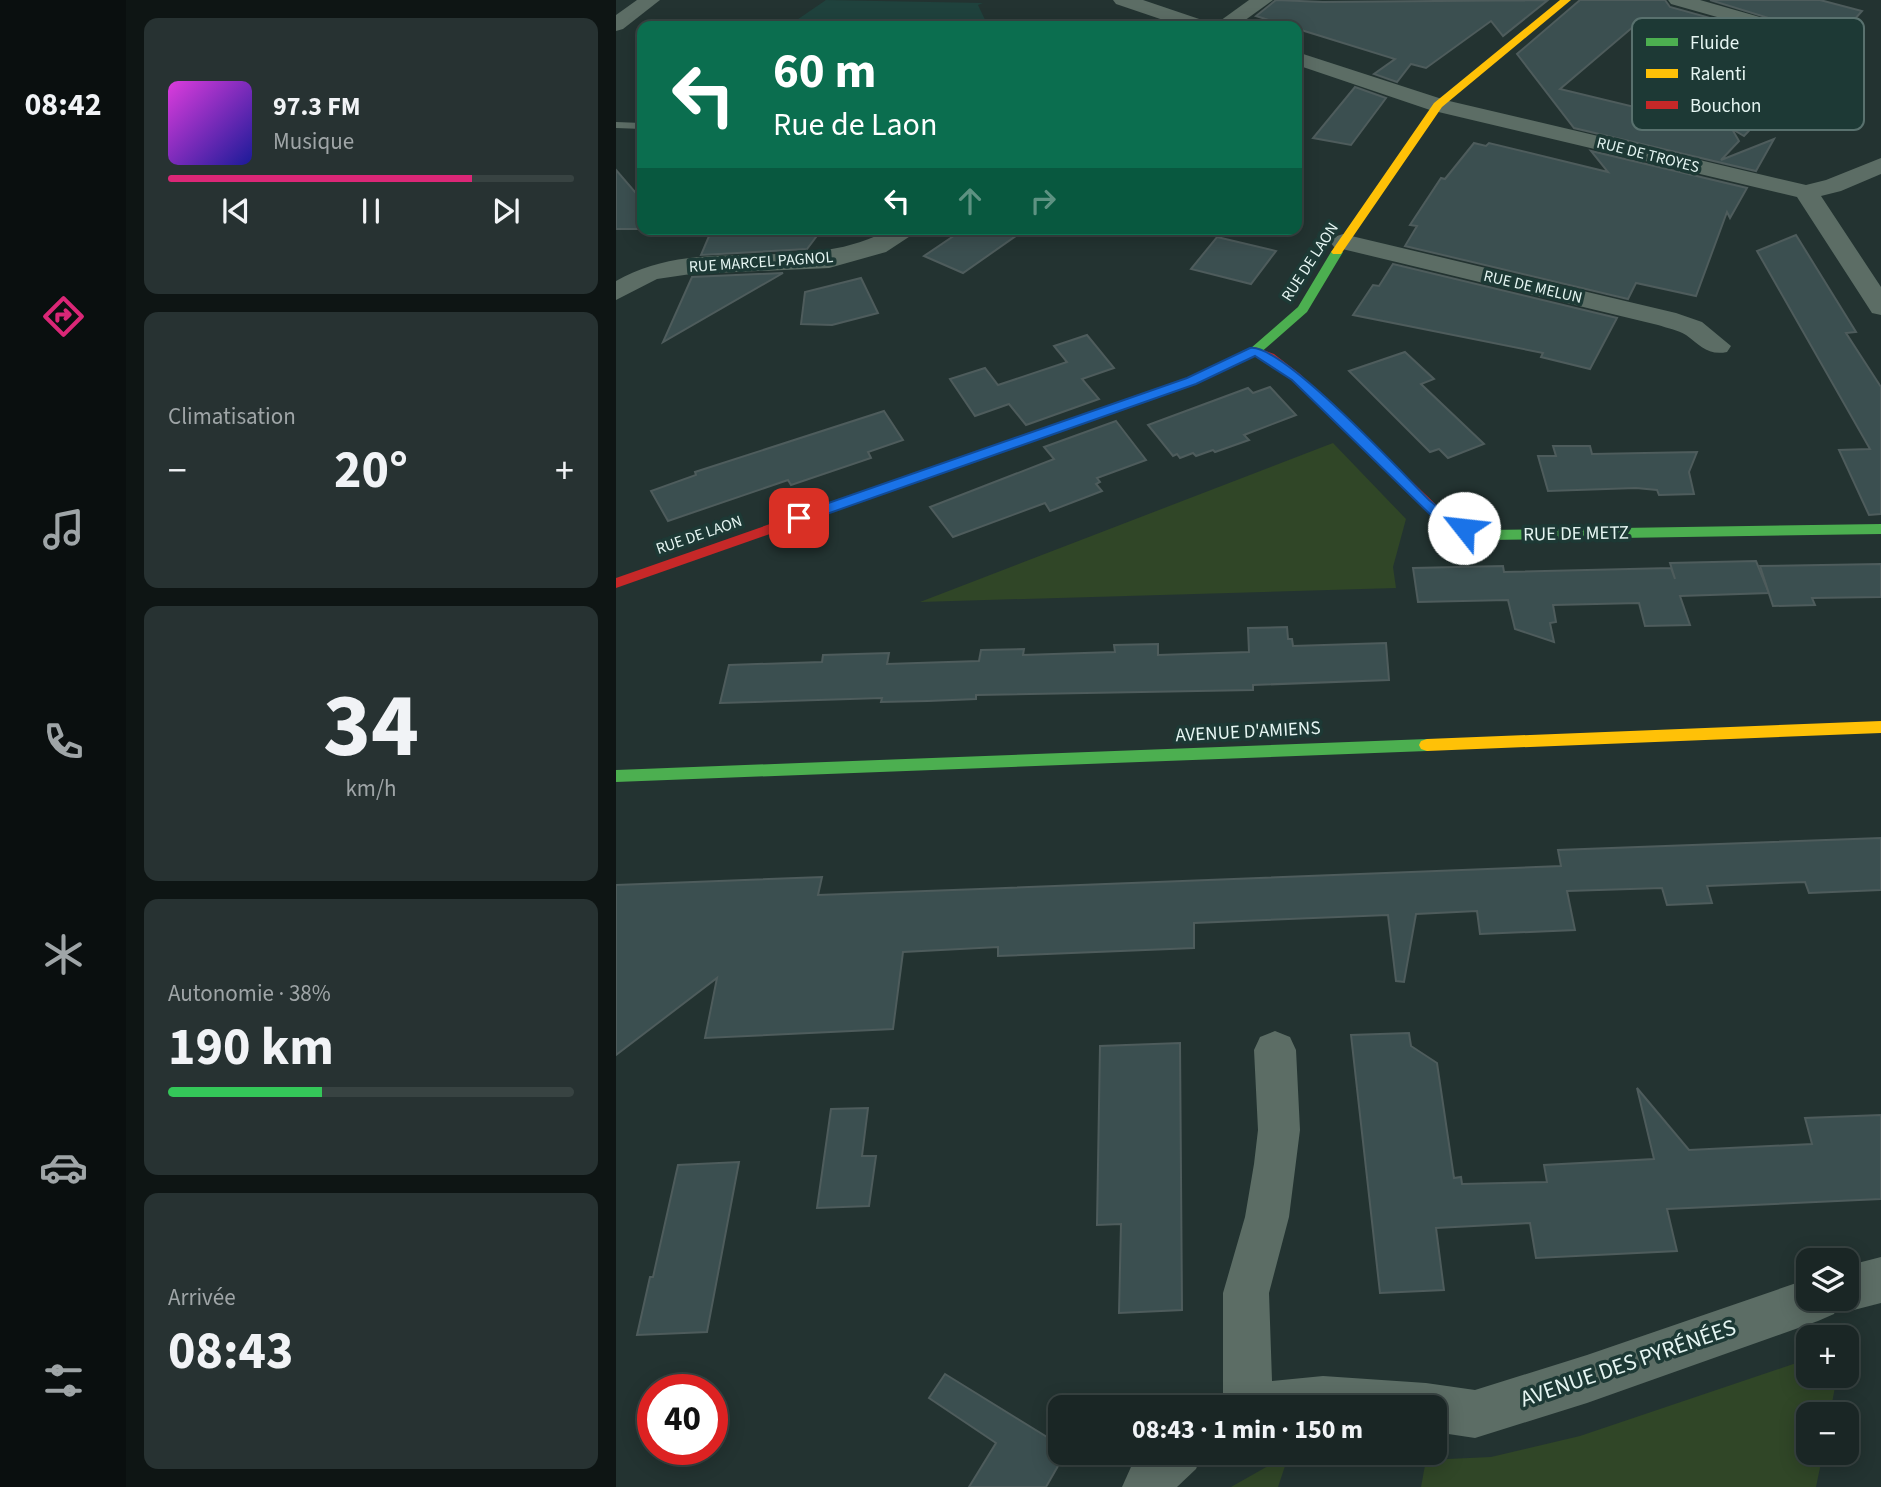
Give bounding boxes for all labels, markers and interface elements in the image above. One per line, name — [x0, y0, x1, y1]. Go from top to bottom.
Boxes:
legend — [1632, 18, 1864, 130]
text: Fluide — [1690, 30, 1739, 57]
text: 60 m — [773, 37, 877, 107]
icon: left — [658, 49, 749, 140]
text: Ralenti — [1690, 61, 1746, 88]
text: 08:42 — [24, 82, 102, 128]
text: 97.3 FM — [273, 88, 361, 125]
text: Bouchon — [1690, 93, 1762, 120]
text: Rue de Laon — [773, 102, 937, 148]
text: Musique — [273, 125, 354, 158]
street label: RUE DE TROYES — [1594, 132, 1702, 178]
icon: left — [878, 182, 916, 220]
icon: ahead — [951, 182, 989, 220]
icon: right — [1024, 182, 1062, 220]
icon: previous — [217, 192, 255, 230]
icon: pause — [352, 192, 390, 230]
icon: next — [487, 192, 525, 230]
street label: RUE DE LAON — [1276, 218, 1344, 306]
street label: RUE MARCEL PAGNOL — [688, 246, 834, 278]
street label: RUE DE MELUN — [1482, 265, 1584, 309]
icon: directions — [39, 292, 88, 341]
text: Climatisation — [168, 400, 296, 433]
text: 20° — [334, 434, 408, 508]
text: − — [168, 444, 187, 498]
text: + — [555, 444, 574, 498]
pin — [769, 488, 829, 548]
position arrow — [1427, 491, 1501, 565]
icon: arrive — [780, 499, 818, 537]
icon: music — [39, 505, 88, 554]
street label: RUE DE LAON — [653, 510, 745, 560]
street label: RUE DE METZ — [1523, 520, 1629, 548]
text: 34 — [323, 662, 419, 791]
street label: AVENUE D'AMIENS — [1175, 715, 1321, 749]
icon: phone — [39, 717, 88, 766]
text: km/h — [345, 772, 397, 805]
icon: climate — [39, 930, 88, 979]
text: Autonomie · 38% — [168, 977, 331, 1010]
text: 190 km — [168, 1011, 334, 1085]
icon: car — [39, 1143, 88, 1192]
map controls — [1796, 1248, 1859, 1465]
button: layers — [1796, 1248, 1859, 1311]
text: Arrivée — [168, 1281, 236, 1314]
street label: AVENUE DES PYRÉNÉES — [1516, 1311, 1740, 1415]
text: 08:43 — [168, 1315, 293, 1389]
button: + — [1796, 1325, 1859, 1388]
icon: filters — [39, 1356, 88, 1405]
speed limit sign: 40 — [637, 1374, 728, 1465]
button: − — [1796, 1402, 1859, 1465]
text: 08:43 · 1 min · 150 m — [1132, 1411, 1363, 1448]

